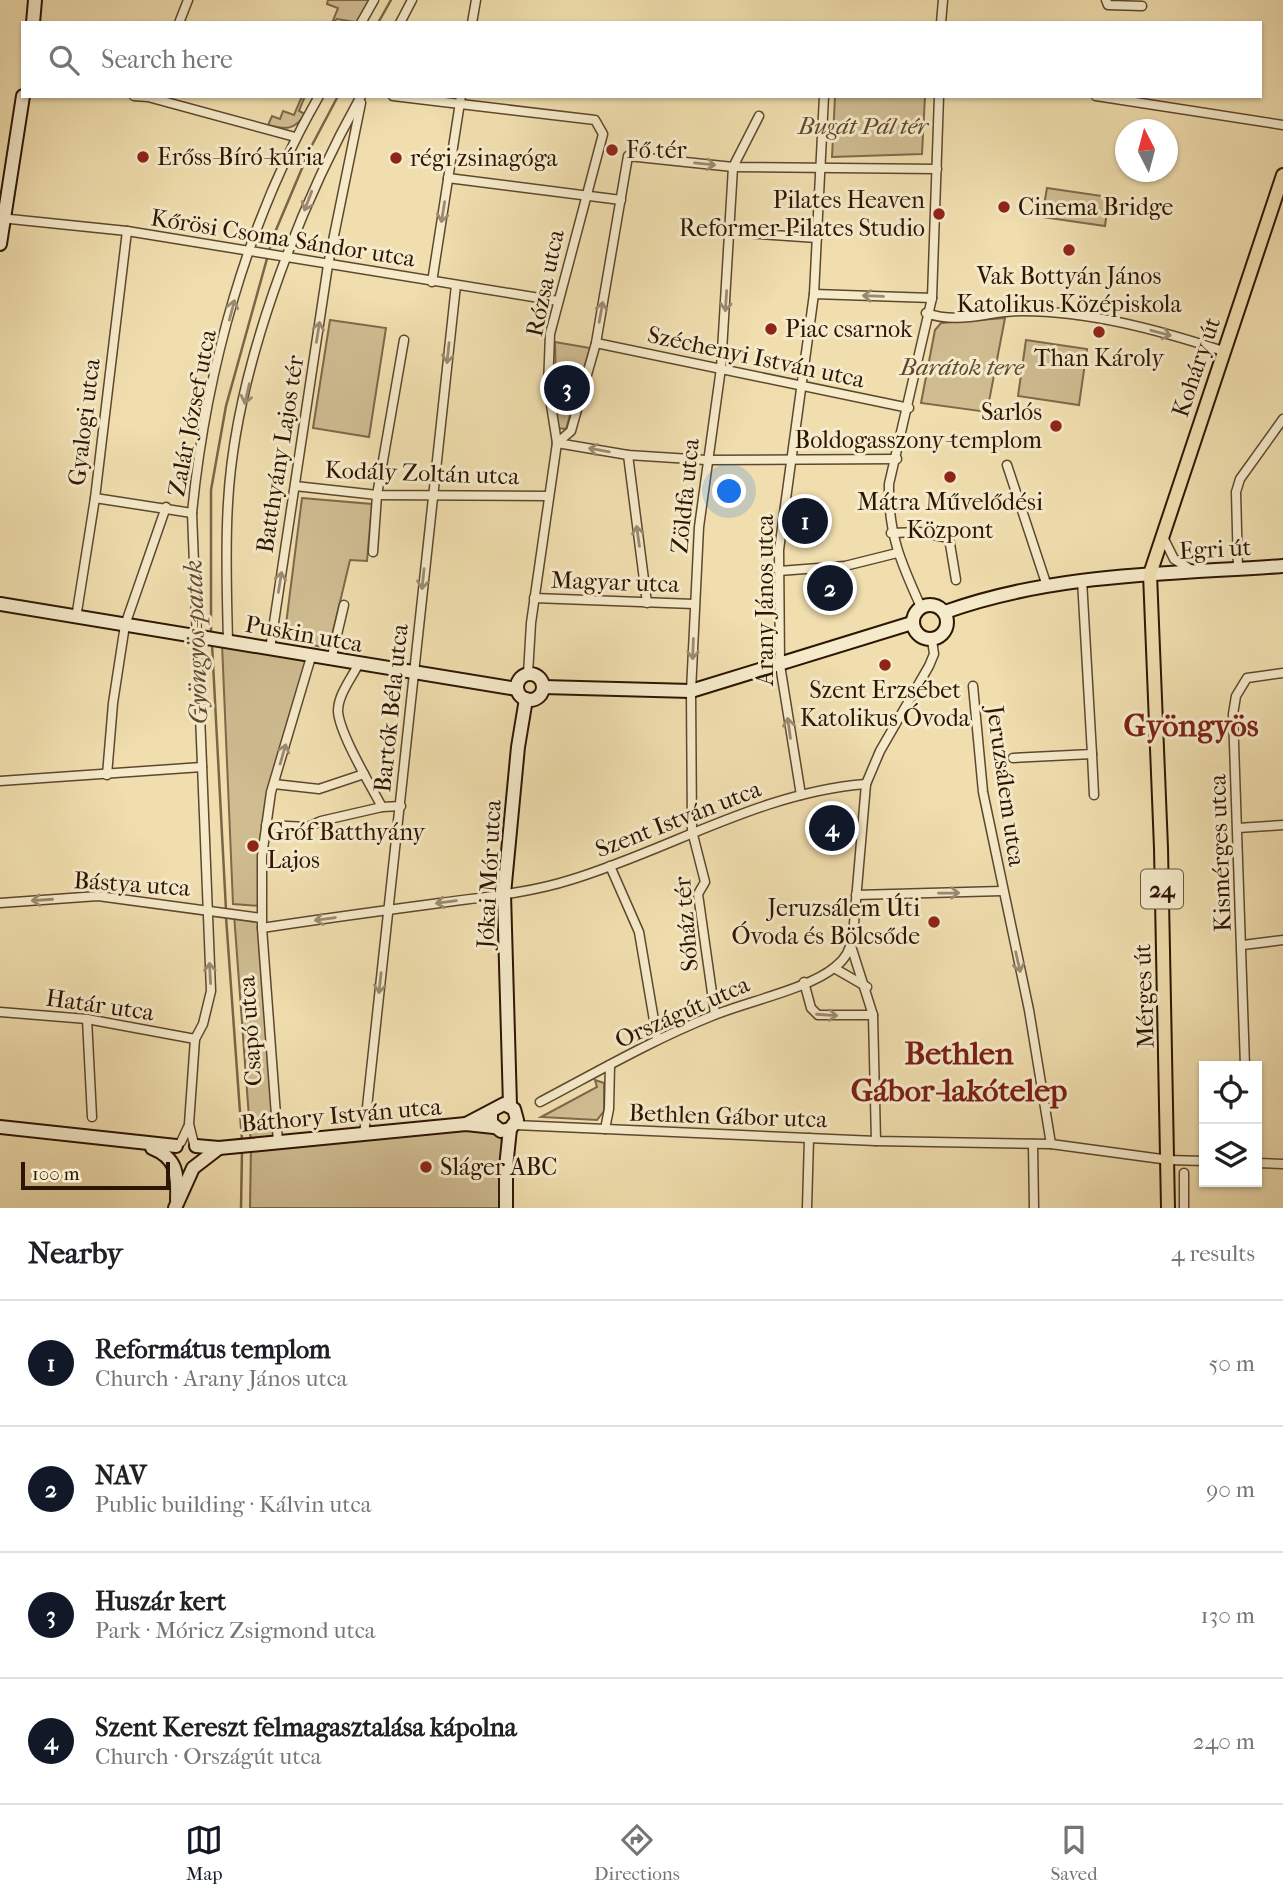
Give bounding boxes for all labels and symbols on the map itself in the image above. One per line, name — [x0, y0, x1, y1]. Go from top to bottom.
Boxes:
park label: Bugát Pál tér — [796, 112, 930, 140]
north arrow — [1115, 119, 1178, 182]
place label: Fő tér — [626, 136, 688, 164]
marker: Fő tér — [604, 142, 620, 158]
place label: Erőss-Bíró-kúria — [157, 143, 324, 171]
place label: régi zsinagóga — [410, 144, 558, 172]
marker: Erőss-Bíró-kúria — [135, 149, 151, 165]
marker: régi zsinagóga — [388, 150, 404, 166]
one-way arrow — [693, 157, 716, 170]
place label: Pilates Heaven Reformer Pilates Studio — [679, 186, 925, 242]
one-way arrow — [301, 189, 314, 211]
place label: Cinema Bridge — [1018, 193, 1174, 221]
marker: Cinema Bridge — [996, 199, 1012, 215]
one-way arrow — [436, 200, 449, 223]
street label: Kőrösi Csoma Sándor utca — [149, 203, 418, 273]
marker: Pilates Heaven Reformer Pilates Studio — [931, 206, 947, 222]
street label: Rózsa utca — [520, 226, 570, 339]
marker: Vak Bottyán János Katolikus Középiskola — [1061, 242, 1077, 258]
place label: Vak Bottyán János Katolikus Középiskola — [956, 262, 1183, 318]
one-way arrow — [719, 289, 732, 311]
one-way arrow — [862, 289, 885, 302]
one-way arrow — [226, 299, 239, 322]
one-way arrow — [595, 301, 608, 324]
street label: Koháry út — [1166, 313, 1226, 421]
place label: Piac csarnok — [785, 315, 913, 343]
street label: Széchenyi István utca — [645, 320, 868, 394]
one-way arrow — [312, 321, 325, 344]
marker: Piac csarnok — [763, 321, 779, 337]
marker: Than Károly — [1091, 324, 1107, 340]
street label: Zalár József utca — [162, 326, 222, 499]
one-way arrow — [1149, 327, 1172, 340]
one-way arrow — [441, 341, 454, 364]
place label: Than Károly — [1034, 344, 1165, 372]
street label: Batthyány Lajos tér — [251, 352, 310, 555]
park label: Barátok tere — [898, 353, 1025, 381]
street label: Gyalogi utca — [62, 356, 106, 487]
pin: 3 — [544, 362, 590, 414]
one-way arrow — [239, 382, 253, 405]
place label: Sarlós Boldogasszony-templom — [795, 398, 1042, 454]
marker: Sarlós Boldogasszony-templom — [1048, 418, 1064, 434]
street label: Zöldfa utca — [665, 436, 705, 555]
one-way arrow — [588, 443, 611, 457]
street label: Kodály Zoltán utca — [324, 456, 521, 490]
marker: Mátra Művelődési Központ — [942, 469, 958, 485]
your location — [712, 474, 746, 508]
place label: Mátra Művelődési Központ — [857, 488, 1043, 544]
pin: 1 — [782, 495, 828, 547]
street label: Arany János utca — [751, 513, 779, 687]
one-way arrow — [632, 525, 645, 547]
street label: Egri út — [1178, 533, 1252, 565]
water label: Gyöngyös-patak — [178, 559, 214, 725]
pin: 2 — [807, 562, 853, 614]
street label: Magyar utca — [550, 566, 681, 598]
one-way arrow — [417, 567, 430, 590]
one-way arrow — [274, 571, 287, 593]
street label: Puskin utca — [243, 610, 366, 658]
street label: Bartók Béla utca — [368, 622, 414, 794]
one-way arrow — [686, 637, 699, 660]
marker: Szent Erzsébet Katolikus Óvoda — [877, 657, 893, 673]
place label: Szent Erzsébet Katolikus Óvoda — [800, 676, 971, 732]
street label: Jeruzsálem utca — [981, 702, 1031, 869]
district label: Gyöngyös — [1123, 707, 1259, 744]
one-way arrow — [782, 717, 795, 740]
one-way arrow — [277, 743, 290, 765]
street label: Kismérges utca — [1203, 773, 1237, 932]
street label: Szent István utca — [591, 774, 765, 863]
street label: Jókai Mór utca — [471, 798, 507, 951]
pin: 4 — [809, 802, 855, 854]
place label: Gróf Batthyány Lajos — [267, 818, 426, 874]
marker: Gróf Batthyány Lajos — [245, 838, 261, 854]
street label: Bástya utca — [73, 866, 192, 902]
road number: 24 — [1141, 870, 1183, 908]
street label: Sóház tér — [668, 874, 704, 973]
one-way arrow — [937, 886, 960, 899]
place label: Jeruzsálem Úti Óvoda és Bölcsőde — [732, 893, 920, 950]
one-way arrow — [31, 894, 54, 907]
one-way arrow — [435, 896, 458, 909]
one-way arrow — [314, 913, 336, 926]
marker: Jeruzsálem Úti Óvoda és Bölcsőde — [926, 914, 942, 930]
street label: Mérges út — [1128, 943, 1160, 1049]
one-way arrow — [1012, 950, 1025, 973]
one-way arrow — [204, 962, 217, 985]
street label: Országút utca — [611, 970, 754, 1054]
one-way arrow — [373, 971, 386, 994]
street label: Csapó utca — [232, 974, 268, 1087]
street label: Határ utca — [44, 984, 157, 1027]
one-way arrow — [815, 1008, 838, 1021]
district label: Bethlen Gábor-lakótelep — [851, 1035, 1067, 1109]
street label: Báthory István utca — [240, 1092, 443, 1138]
street label: Bethlen Gábor utca — [628, 1099, 829, 1133]
place label: Sláger ABC — [440, 1153, 558, 1181]
scale bar — [21, 1159, 170, 1191]
marker: Sláger ABC — [418, 1159, 434, 1175]

